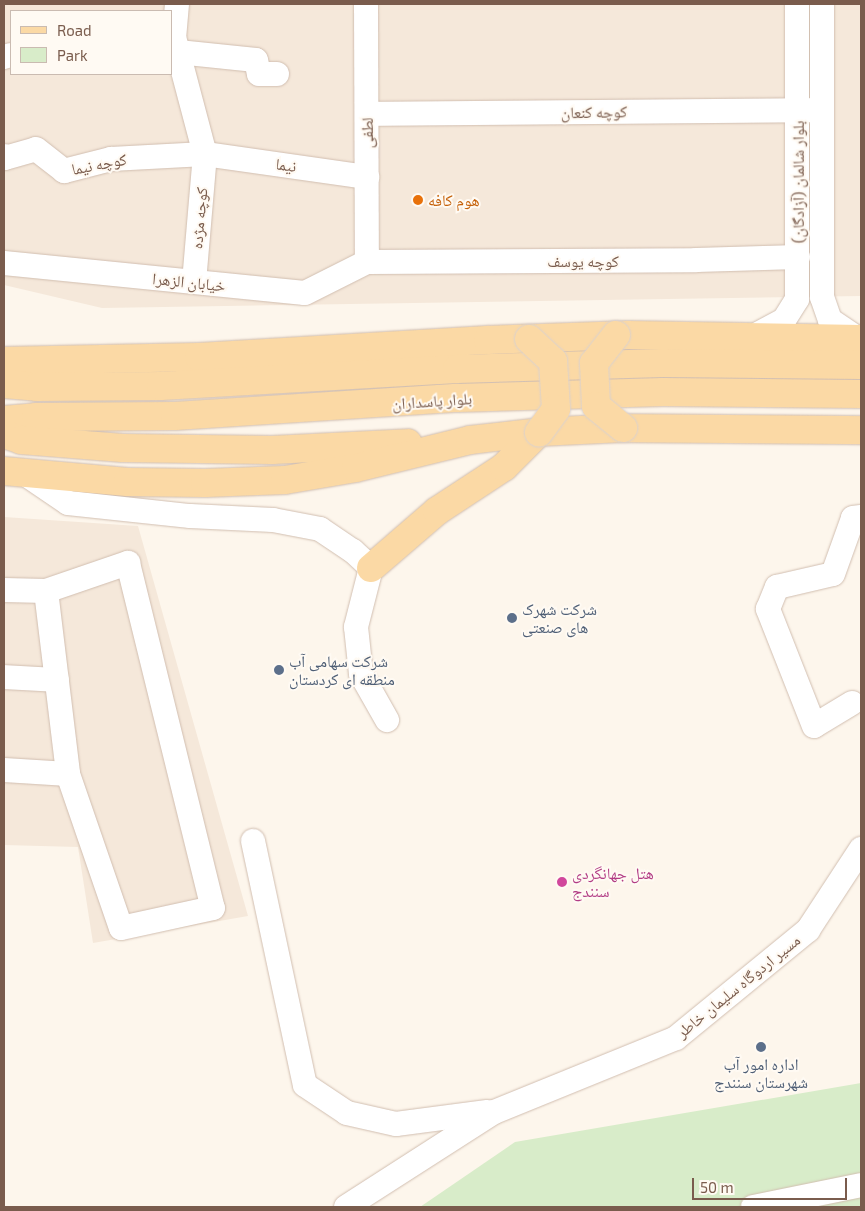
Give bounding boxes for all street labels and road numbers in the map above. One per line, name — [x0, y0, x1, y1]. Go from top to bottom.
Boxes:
street label: کوچه کنعان — [561, 102, 627, 122]
street label: لطفی — [357, 118, 377, 148]
street label: بلوار شالمان (آزادگان) — [788, 121, 808, 243]
street label: کوچه نیما — [70, 149, 128, 179]
street label: نیما — [274, 154, 298, 176]
street label: کوچه مژده — [187, 186, 211, 250]
street label: کوچه یوسف — [547, 251, 619, 271]
street label: خیابان الزهرا — [151, 269, 227, 295]
street label: بلوار پاسداران — [391, 389, 473, 413]
street label: مسیر اردوگاه سلیمان خاطر — [672, 930, 804, 1042]

